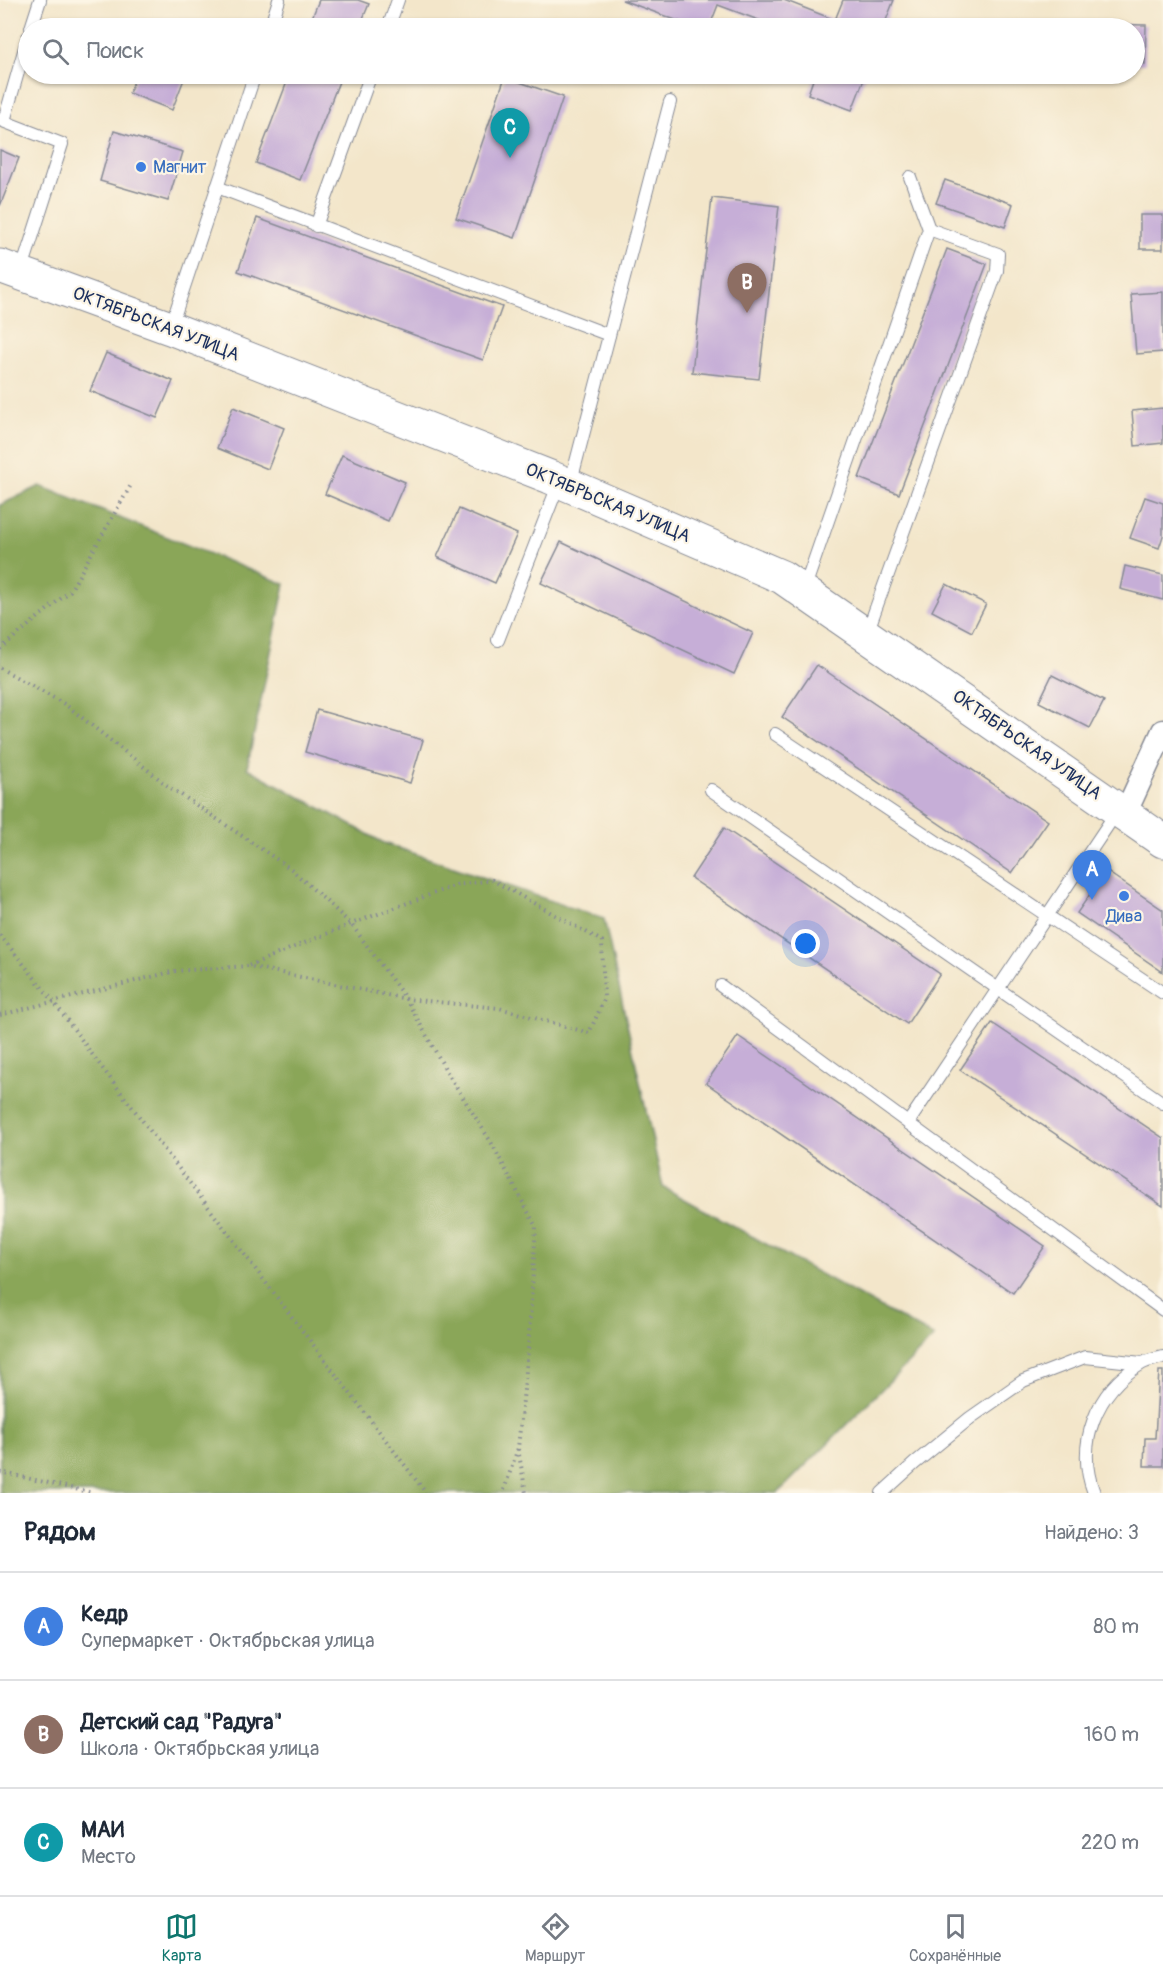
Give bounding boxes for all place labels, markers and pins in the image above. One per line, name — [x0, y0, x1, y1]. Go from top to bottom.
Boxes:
pin: C — [490, 108, 530, 158]
place label: Магнит — [153, 156, 206, 179]
marker: Магнит — [134, 160, 148, 174]
pin: B — [728, 264, 766, 313]
pin: A — [1072, 850, 1112, 900]
marker: Дива — [1117, 889, 1131, 903]
place label: Дива — [1105, 905, 1142, 928]

